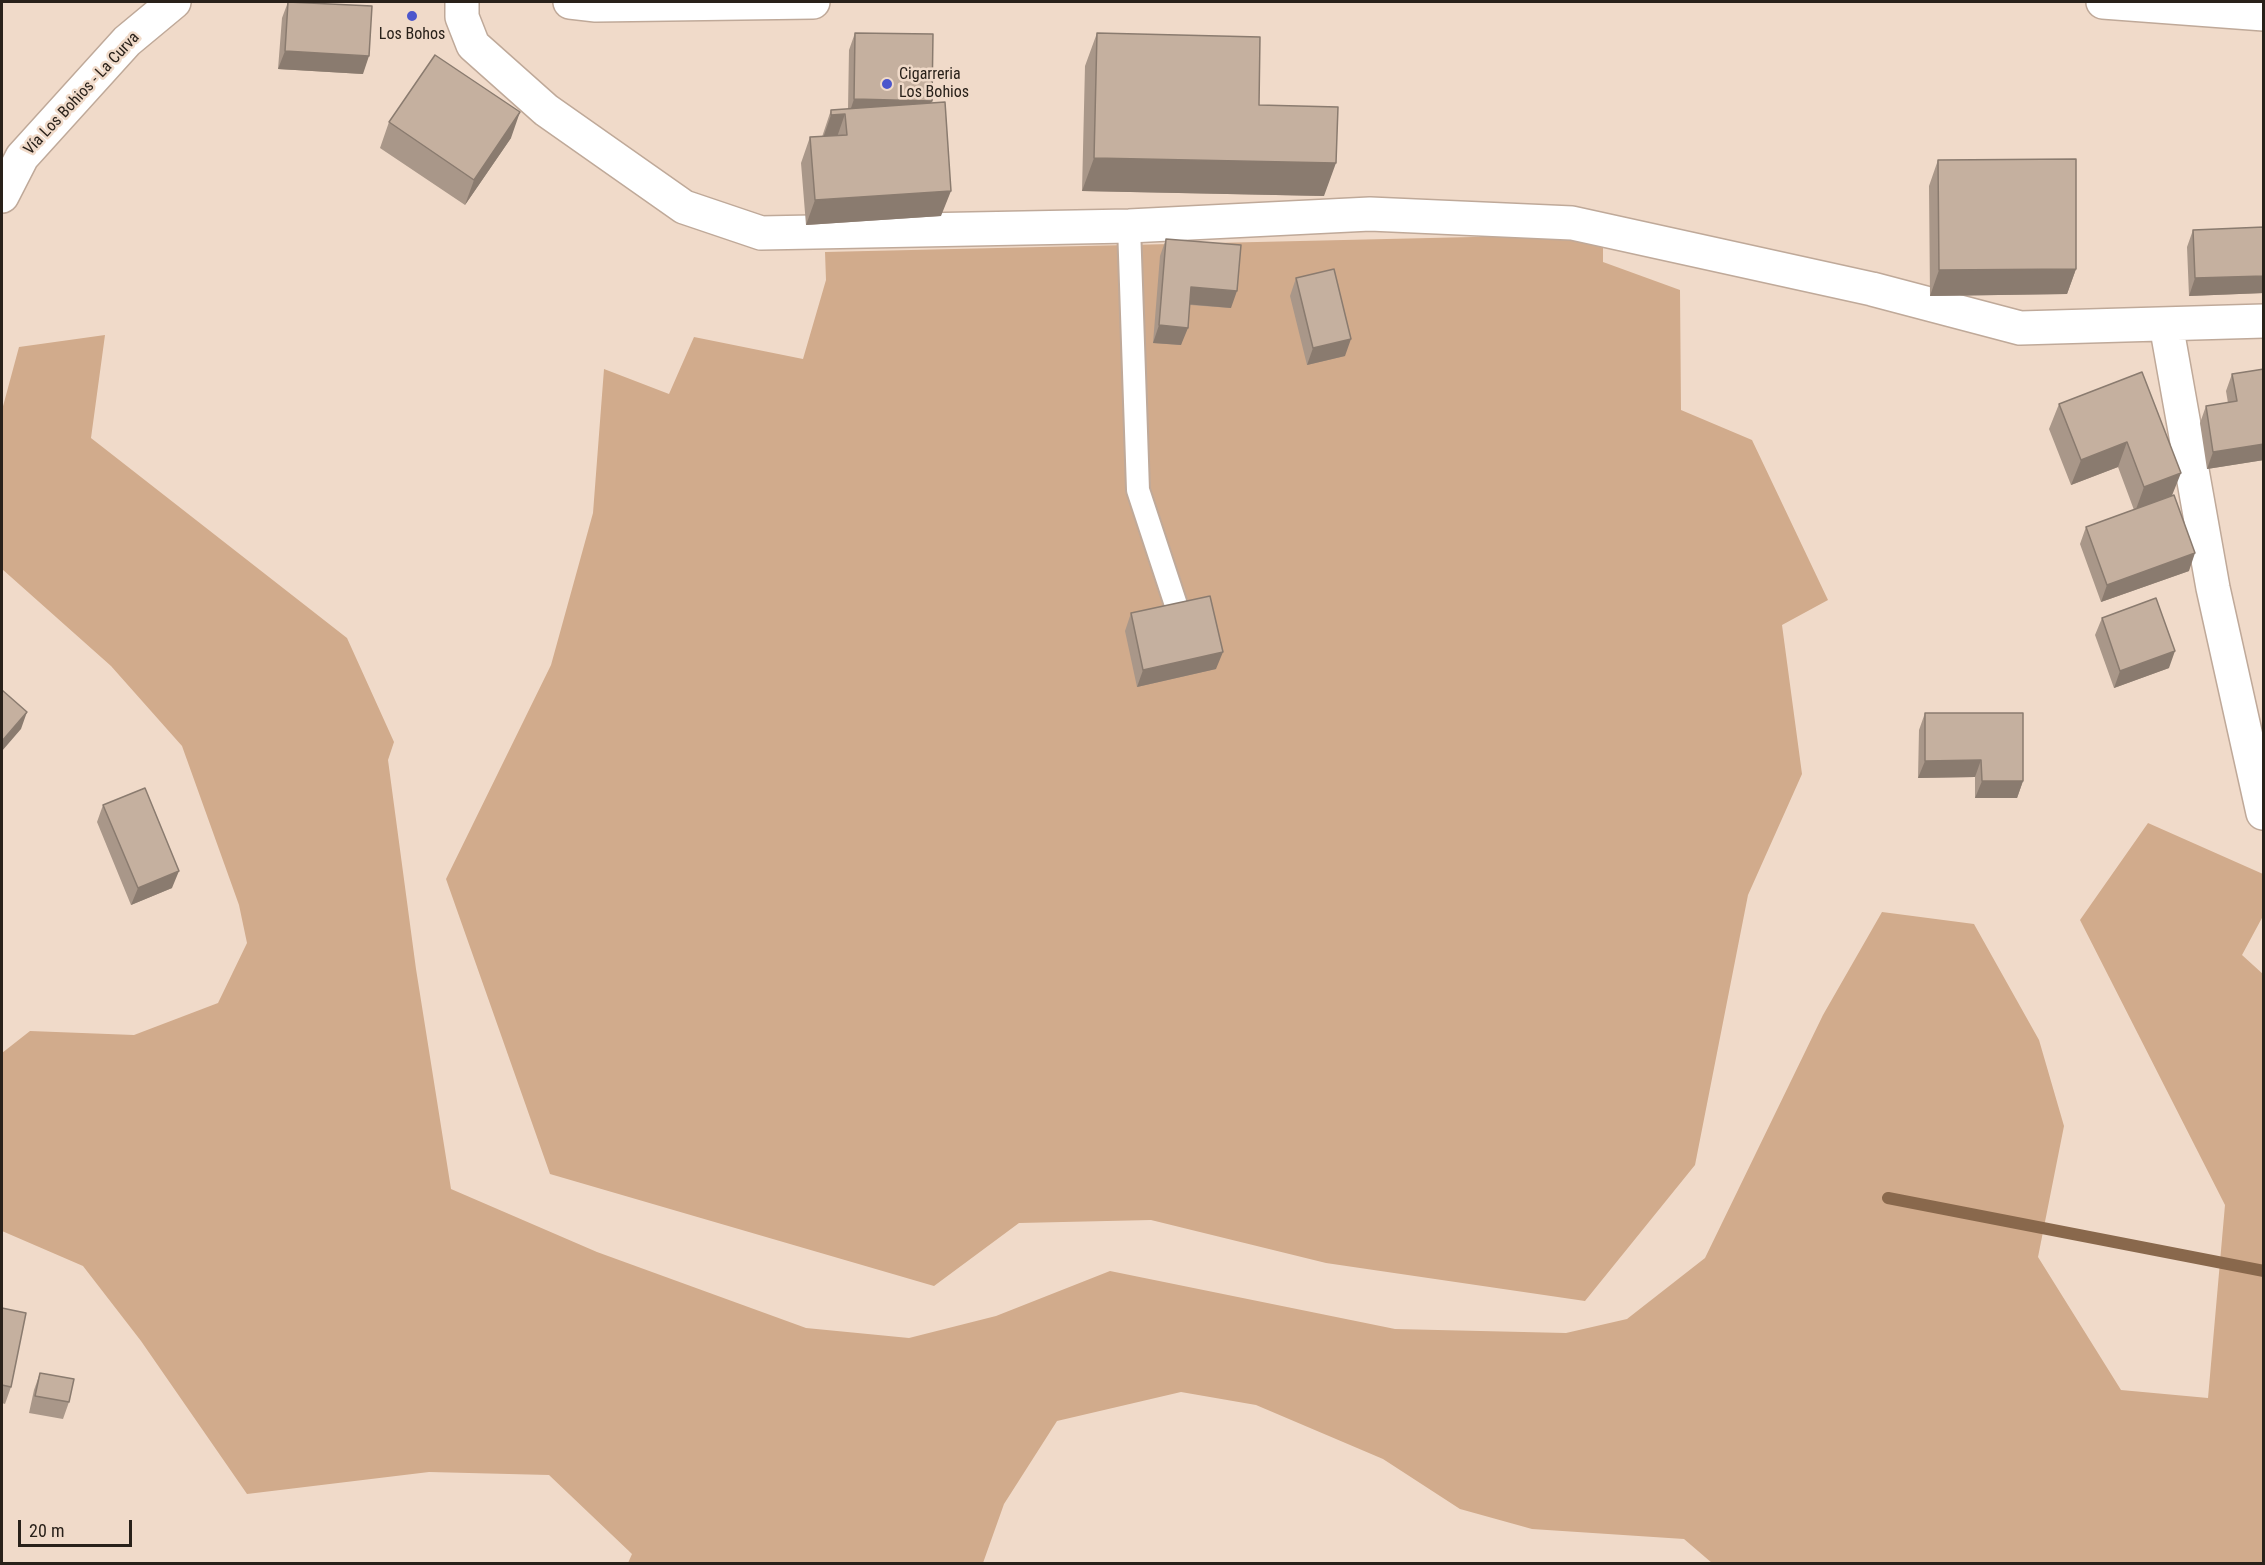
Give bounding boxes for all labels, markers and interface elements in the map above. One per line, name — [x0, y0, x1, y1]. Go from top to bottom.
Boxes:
marker: Los Bohos — [405, 9, 419, 23]
place label: Los Bohos — [379, 25, 445, 45]
street label: Vía Los Bohios - La Curva — [20, 29, 144, 159]
place label: Cigarreria Los Bohios — [899, 65, 969, 103]
marker: Cigarreria Los Bohios — [880, 77, 894, 91]
scale bar — [21, 1508, 135, 1546]
text: 20 m — [29, 1520, 64, 1541]

